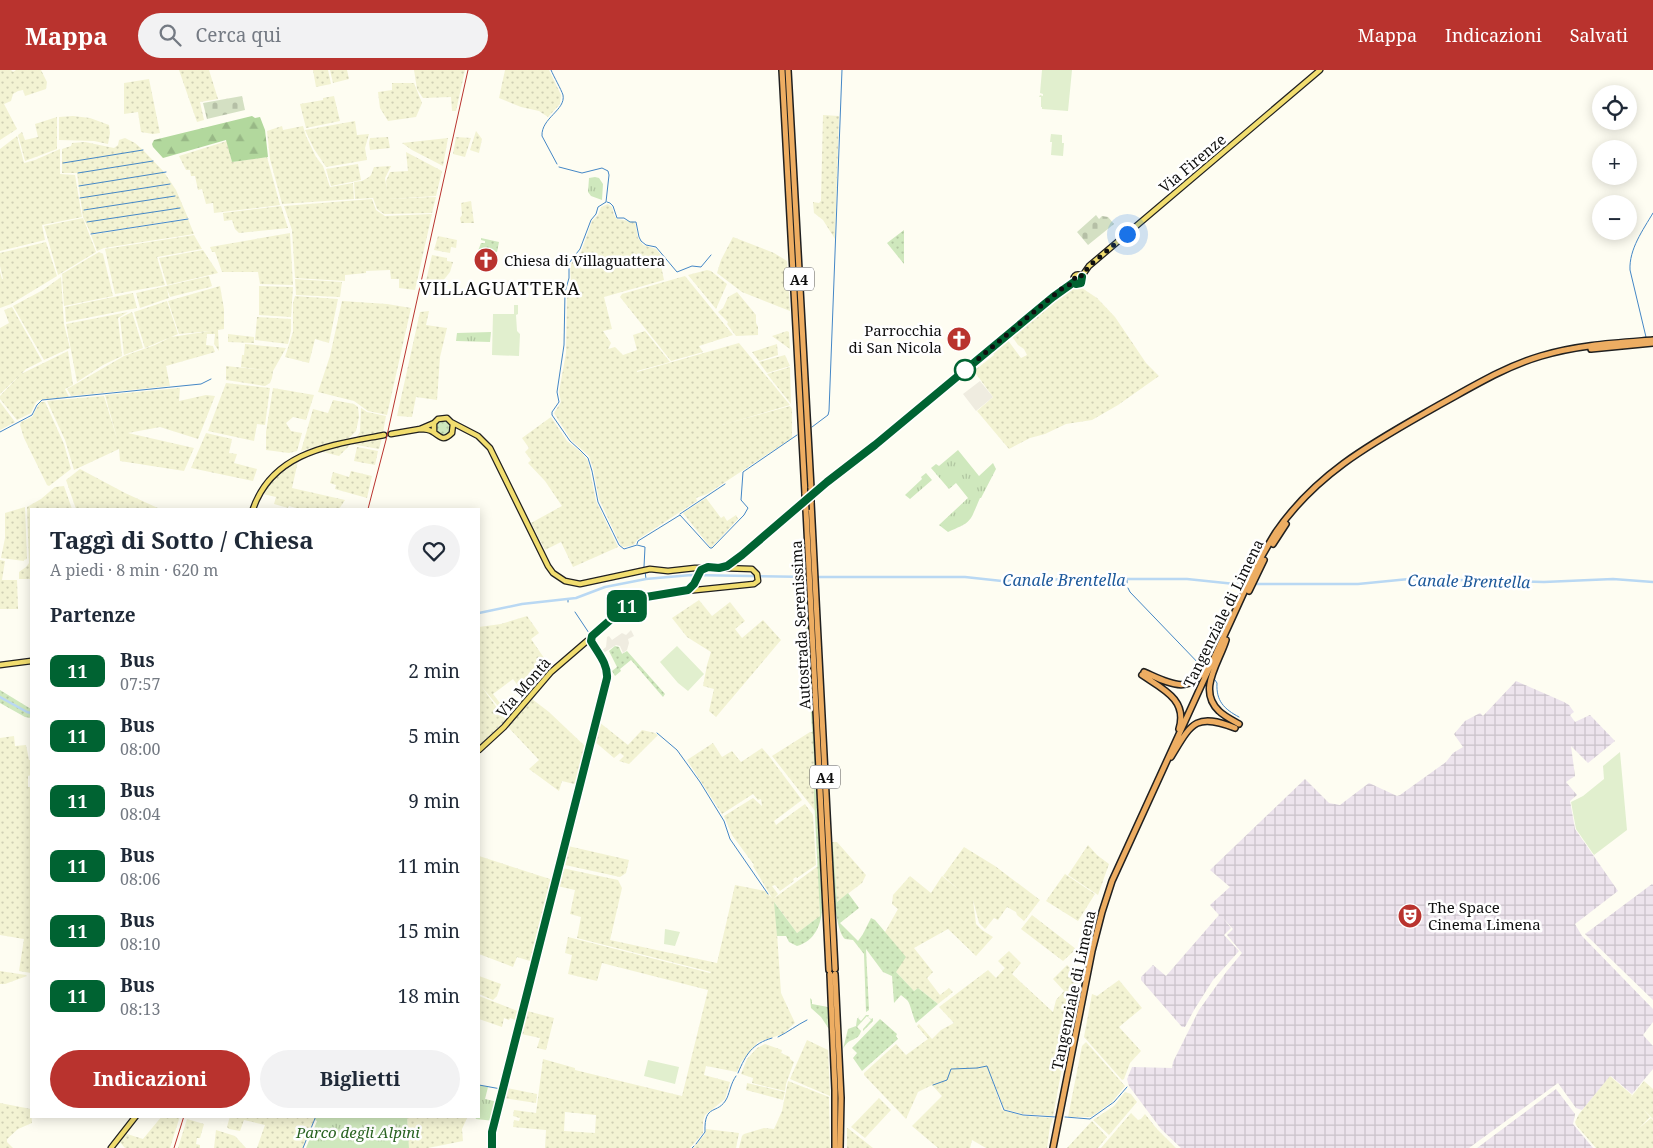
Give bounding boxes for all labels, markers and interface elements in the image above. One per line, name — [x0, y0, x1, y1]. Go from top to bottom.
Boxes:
search box — [138, 13, 488, 58]
text: Mappa — [25, 19, 108, 52]
icon: search — [156, 21, 184, 49]
text: Cerca qui — [196, 22, 281, 48]
text: Mappa — [1358, 23, 1417, 47]
text: Indicazioni — [1445, 23, 1542, 47]
text: Salvati — [1570, 23, 1628, 47]
map controls — [1592, 85, 1637, 240]
button: locate — [1592, 85, 1637, 130]
street label: Via Firenze — [1154, 129, 1230, 197]
button: + — [1592, 140, 1637, 185]
button: − — [1592, 195, 1637, 240]
your location — [1115, 222, 1140, 247]
church icon: Chiesa di Villaguattera — [473, 247, 499, 273]
place label: Chiesa di Villaguattera — [504, 250, 665, 270]
road number: A4 — [784, 268, 814, 290]
district label: VILLAGUATTERA — [419, 276, 581, 300]
place label: Parrocchia di San Nicola — [849, 320, 942, 357]
church icon: Parrocchia di San Nicola — [946, 326, 972, 352]
unlabelled marker — [954, 359, 976, 381]
text: Taggì di Sotto / Chiesa — [50, 523, 314, 556]
button: heart — [408, 525, 460, 577]
street label: Tangenziale di Limena — [1178, 536, 1268, 690]
street label: Autostrada Serenissima — [786, 540, 814, 710]
text: A piedi · 8 min · 620 m — [50, 559, 218, 581]
water label: Canale Brentella — [1003, 569, 1126, 591]
water label: Canale Brentella — [1407, 569, 1531, 593]
line badge: 11 — [604, 590, 650, 622]
text: 11 — [617, 594, 637, 618]
text: Partenze — [50, 602, 136, 628]
text: Bus — [120, 647, 155, 673]
street label: Via Montà — [491, 653, 555, 721]
text: 2 min — [408, 658, 460, 684]
text: 11 — [67, 659, 88, 683]
text: 07:57 — [120, 673, 160, 695]
text: Bus — [120, 712, 155, 738]
text: 5 min — [408, 723, 460, 749]
text: 11 — [67, 724, 88, 748]
text: 08:00 — [120, 738, 160, 760]
road number: A4 — [810, 766, 840, 789]
text: Bus — [120, 777, 155, 803]
text: 9 min — [408, 788, 460, 814]
text: 11 — [67, 789, 88, 813]
text: 08:04 — [120, 803, 160, 825]
text: Bus — [120, 842, 155, 868]
text: 11 min — [398, 853, 460, 879]
text: 11 — [67, 854, 88, 878]
text: 08:06 — [120, 868, 160, 890]
place label: The Space Cinema Limena — [1428, 897, 1541, 934]
theatre icon: The Space Cinema Limena — [1397, 903, 1423, 929]
text: Bus — [120, 907, 155, 933]
street label: Tangenziale di Limena — [1046, 908, 1100, 1072]
text: 15 min — [398, 918, 460, 944]
text: 11 — [67, 919, 88, 943]
text: 08:10 — [120, 933, 160, 955]
text: Bus — [120, 972, 155, 998]
text: 18 min — [398, 983, 460, 1009]
text: 11 — [67, 984, 88, 1008]
text: 08:13 — [120, 998, 160, 1020]
button: Indicazioni — [50, 1050, 250, 1108]
button: Biglietti — [260, 1050, 460, 1108]
park label: Parco degli Alpini — [295, 1122, 420, 1142]

